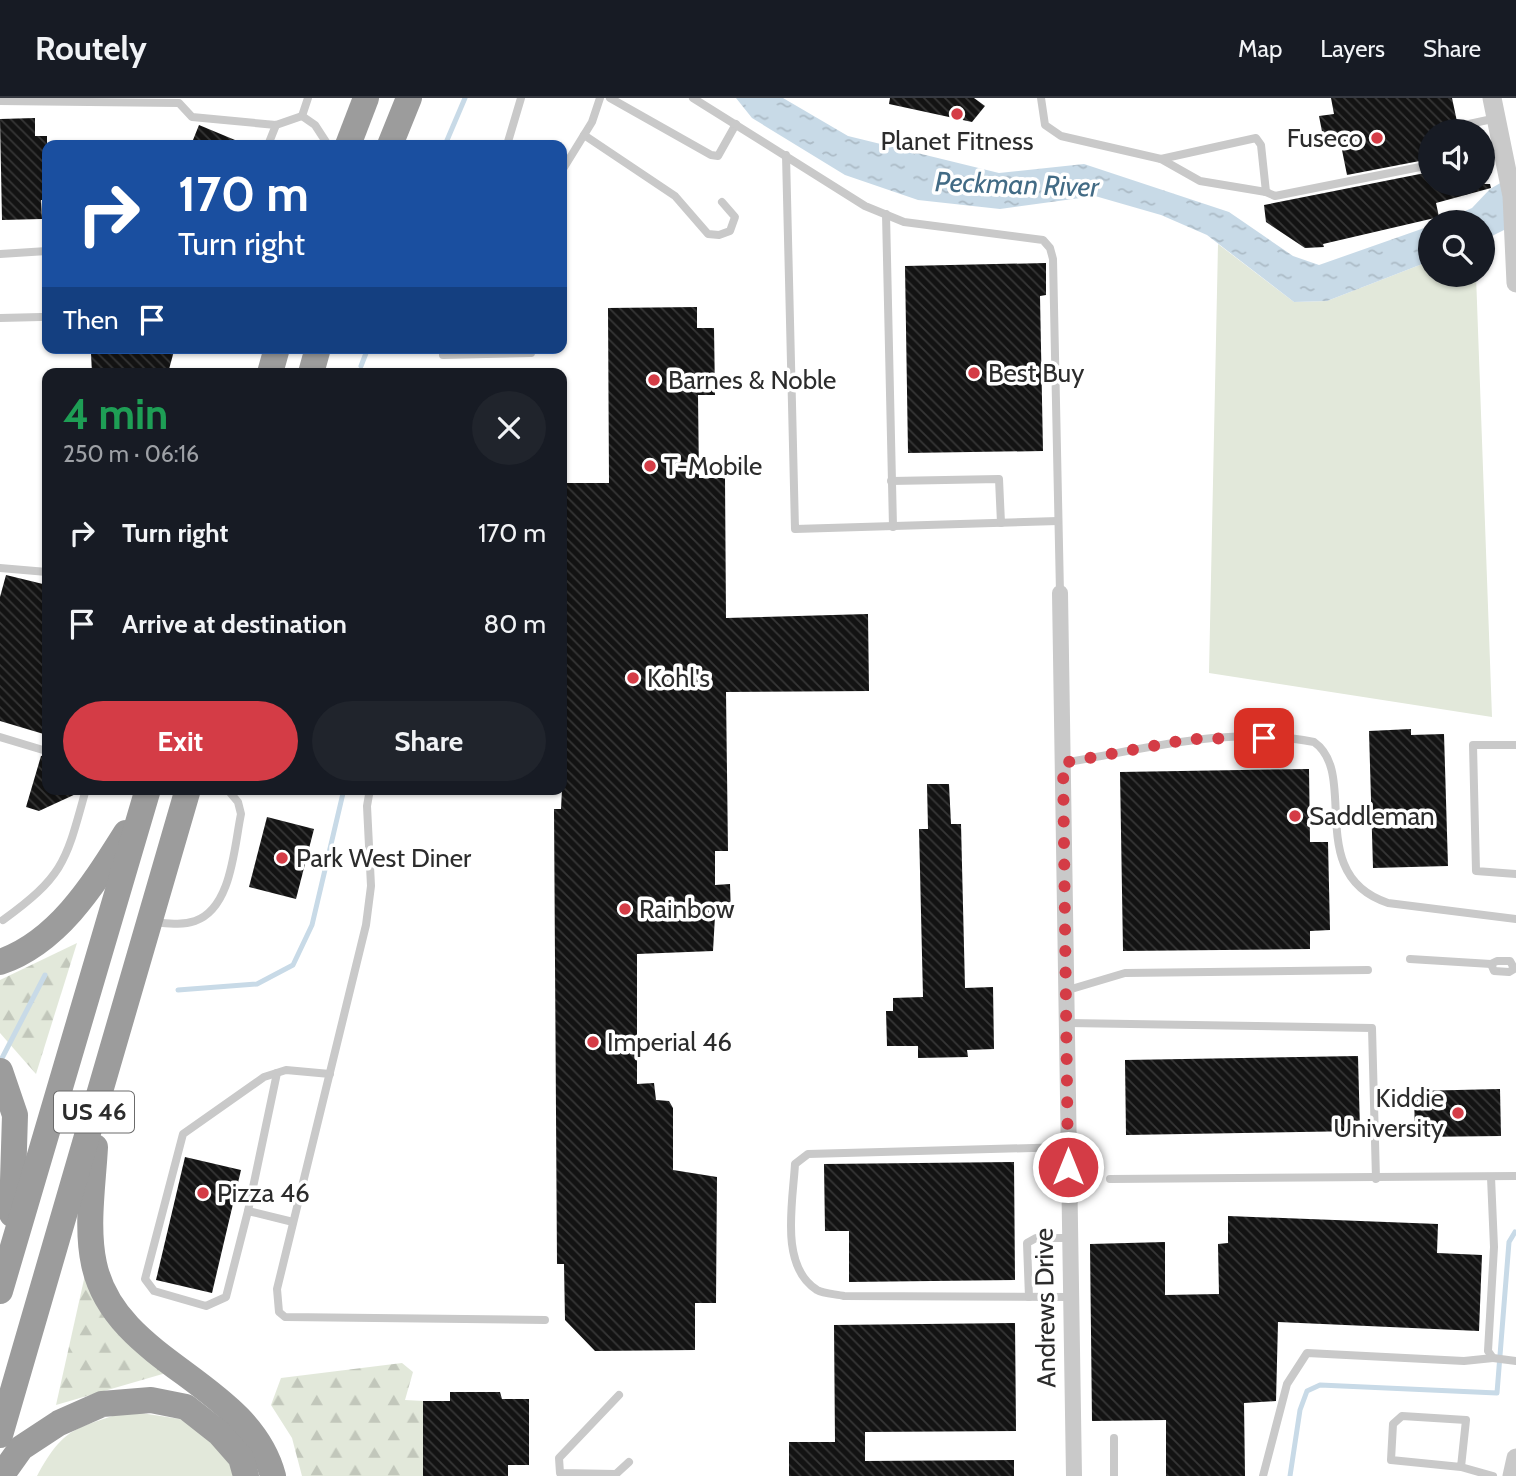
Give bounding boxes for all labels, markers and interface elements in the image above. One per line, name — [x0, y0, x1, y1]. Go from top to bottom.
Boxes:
text: Routely — [35, 28, 147, 68]
text: Map — [1238, 34, 1282, 63]
text: Layers — [1320, 34, 1385, 63]
text: Share — [1423, 34, 1481, 63]
marker: Planet Fitness — [949, 106, 965, 122]
map controls — [1418, 119, 1495, 287]
button: sound — [1418, 119, 1495, 196]
place label: Fuseco — [1287, 122, 1363, 154]
place label: Planet Fitness — [881, 125, 1034, 157]
marker: Fuseco — [1369, 130, 1385, 146]
text: 170 m — [178, 164, 309, 223]
water label: Peckman River — [934, 164, 1101, 204]
icon: right — [63, 168, 154, 259]
button: search — [1418, 210, 1495, 287]
text: Turn right — [178, 224, 305, 263]
icon: arrive — [133, 301, 171, 339]
text: Then — [63, 304, 119, 336]
place label: Best Buy — [988, 357, 1084, 389]
place label: Barnes & Noble — [668, 364, 836, 396]
marker: Best Buy — [966, 365, 982, 381]
marker: Barnes & Noble — [646, 372, 662, 388]
text: 4 min — [63, 388, 168, 440]
button: close — [472, 391, 546, 465]
text: 250 m · 06:16 — [63, 440, 199, 468]
place label: T-Mobile — [664, 450, 762, 482]
marker: T-Mobile — [642, 458, 658, 474]
icon: right — [63, 514, 101, 552]
text: Turn right — [122, 517, 228, 549]
text: 170 m — [478, 517, 546, 549]
icon: arrive — [63, 605, 101, 643]
text: Arrive at destination — [122, 608, 347, 640]
text: 80 m — [483, 608, 546, 640]
place label: Kohl's — [647, 662, 710, 694]
marker: Kohl's — [625, 670, 641, 686]
button: Exit — [63, 701, 298, 781]
button: Share — [312, 701, 546, 781]
pin — [1234, 708, 1294, 768]
icon: arrive — [1245, 719, 1283, 757]
place label: Saddleman — [1309, 800, 1435, 832]
marker: Saddleman — [1287, 808, 1303, 824]
place label: Park West Diner — [296, 842, 472, 874]
marker: Park West Diner — [274, 850, 290, 866]
place label: Rainbow — [639, 893, 735, 925]
marker: Rainbow — [617, 901, 633, 917]
place label: Imperial 46 — [607, 1026, 732, 1058]
marker: Imperial 46 — [585, 1034, 601, 1050]
place label: Kiddie University — [1333, 1082, 1444, 1144]
road number: US 46 — [54, 1092, 134, 1132]
marker: Kiddie University — [1450, 1105, 1466, 1121]
position arrow — [1031, 1130, 1105, 1204]
place label: Pizza 46 — [217, 1177, 310, 1209]
marker: Pizza 46 — [195, 1185, 211, 1201]
street label: Andrews Drive — [1028, 1228, 1062, 1388]

